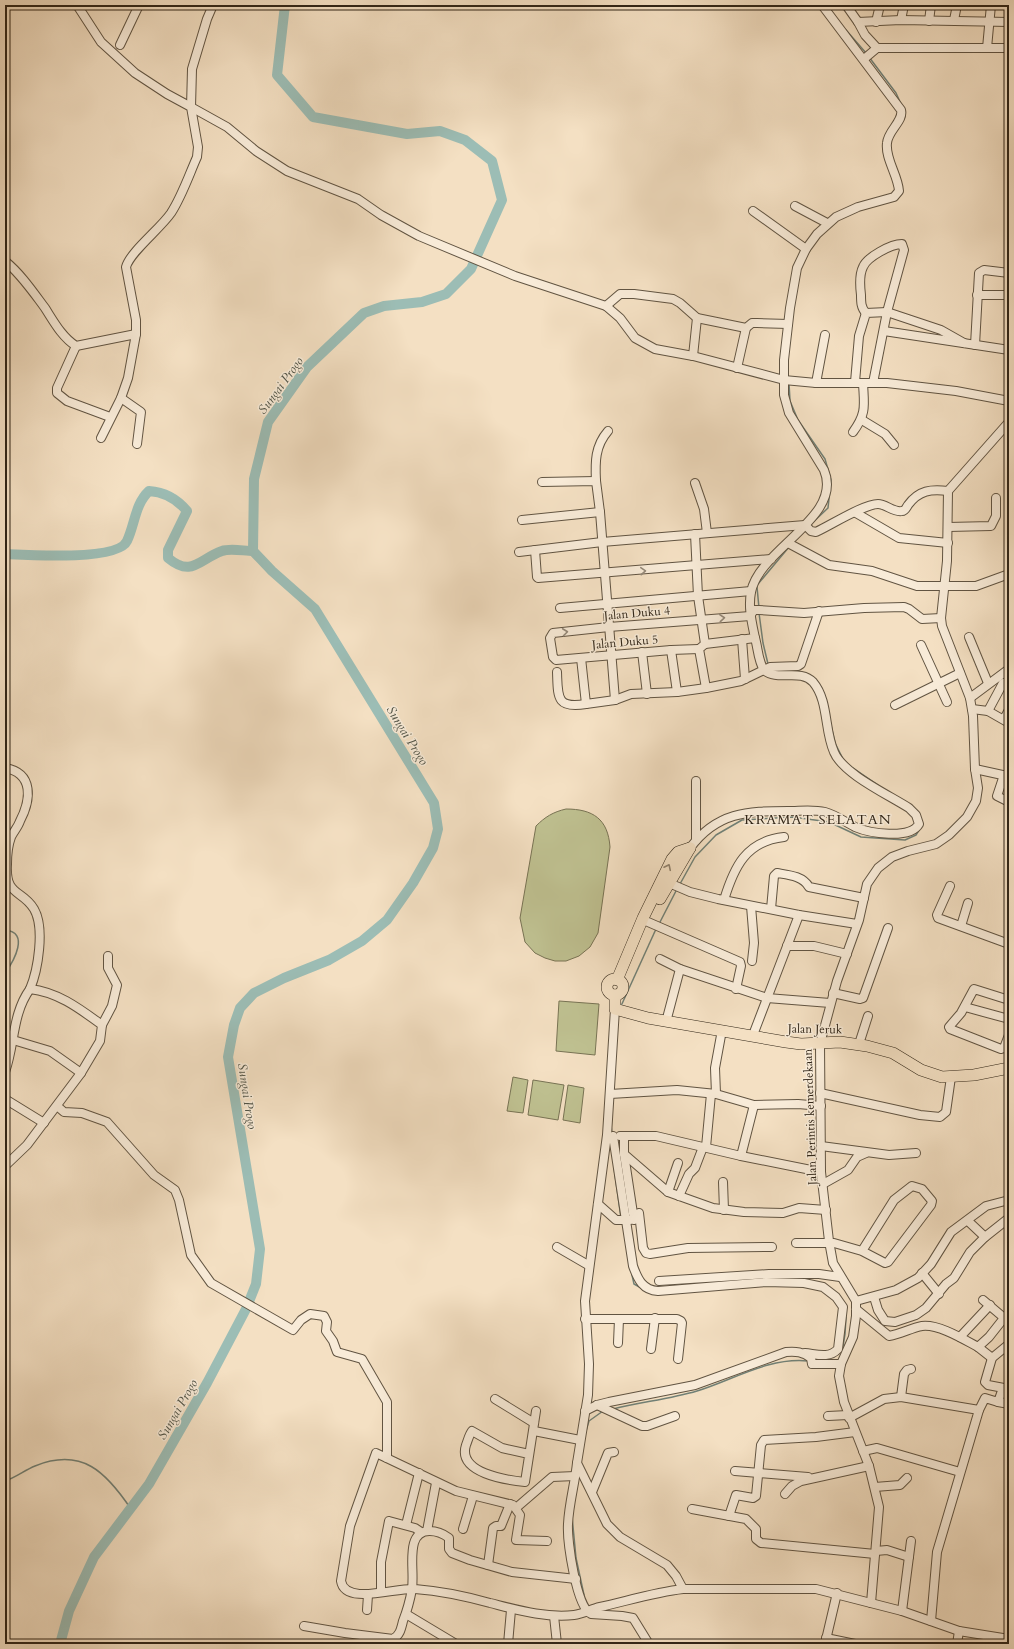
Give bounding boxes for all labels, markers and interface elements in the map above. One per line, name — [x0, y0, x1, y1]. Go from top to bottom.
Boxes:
water label: Sungai Progo — [254, 353, 308, 418]
one-way arrow — [640, 566, 646, 575]
street label: Jalan Duku 4 — [601, 602, 671, 624]
one-way arrow — [719, 613, 725, 622]
one-way arrow — [562, 628, 568, 637]
street label: Jalan Duku 5 — [589, 631, 659, 653]
water label: Sungai Progo — [382, 702, 433, 769]
district label: KRAMAT SELATAN — [744, 810, 892, 829]
one-way arrow — [663, 864, 671, 872]
street label: Jalan Jeruk — [786, 1020, 843, 1037]
street label: Jalan Perintis kemerdekaan — [800, 1048, 820, 1187]
water label: Sungai Progo — [233, 1062, 261, 1131]
water label: Sungai Progo — [153, 1376, 202, 1443]

